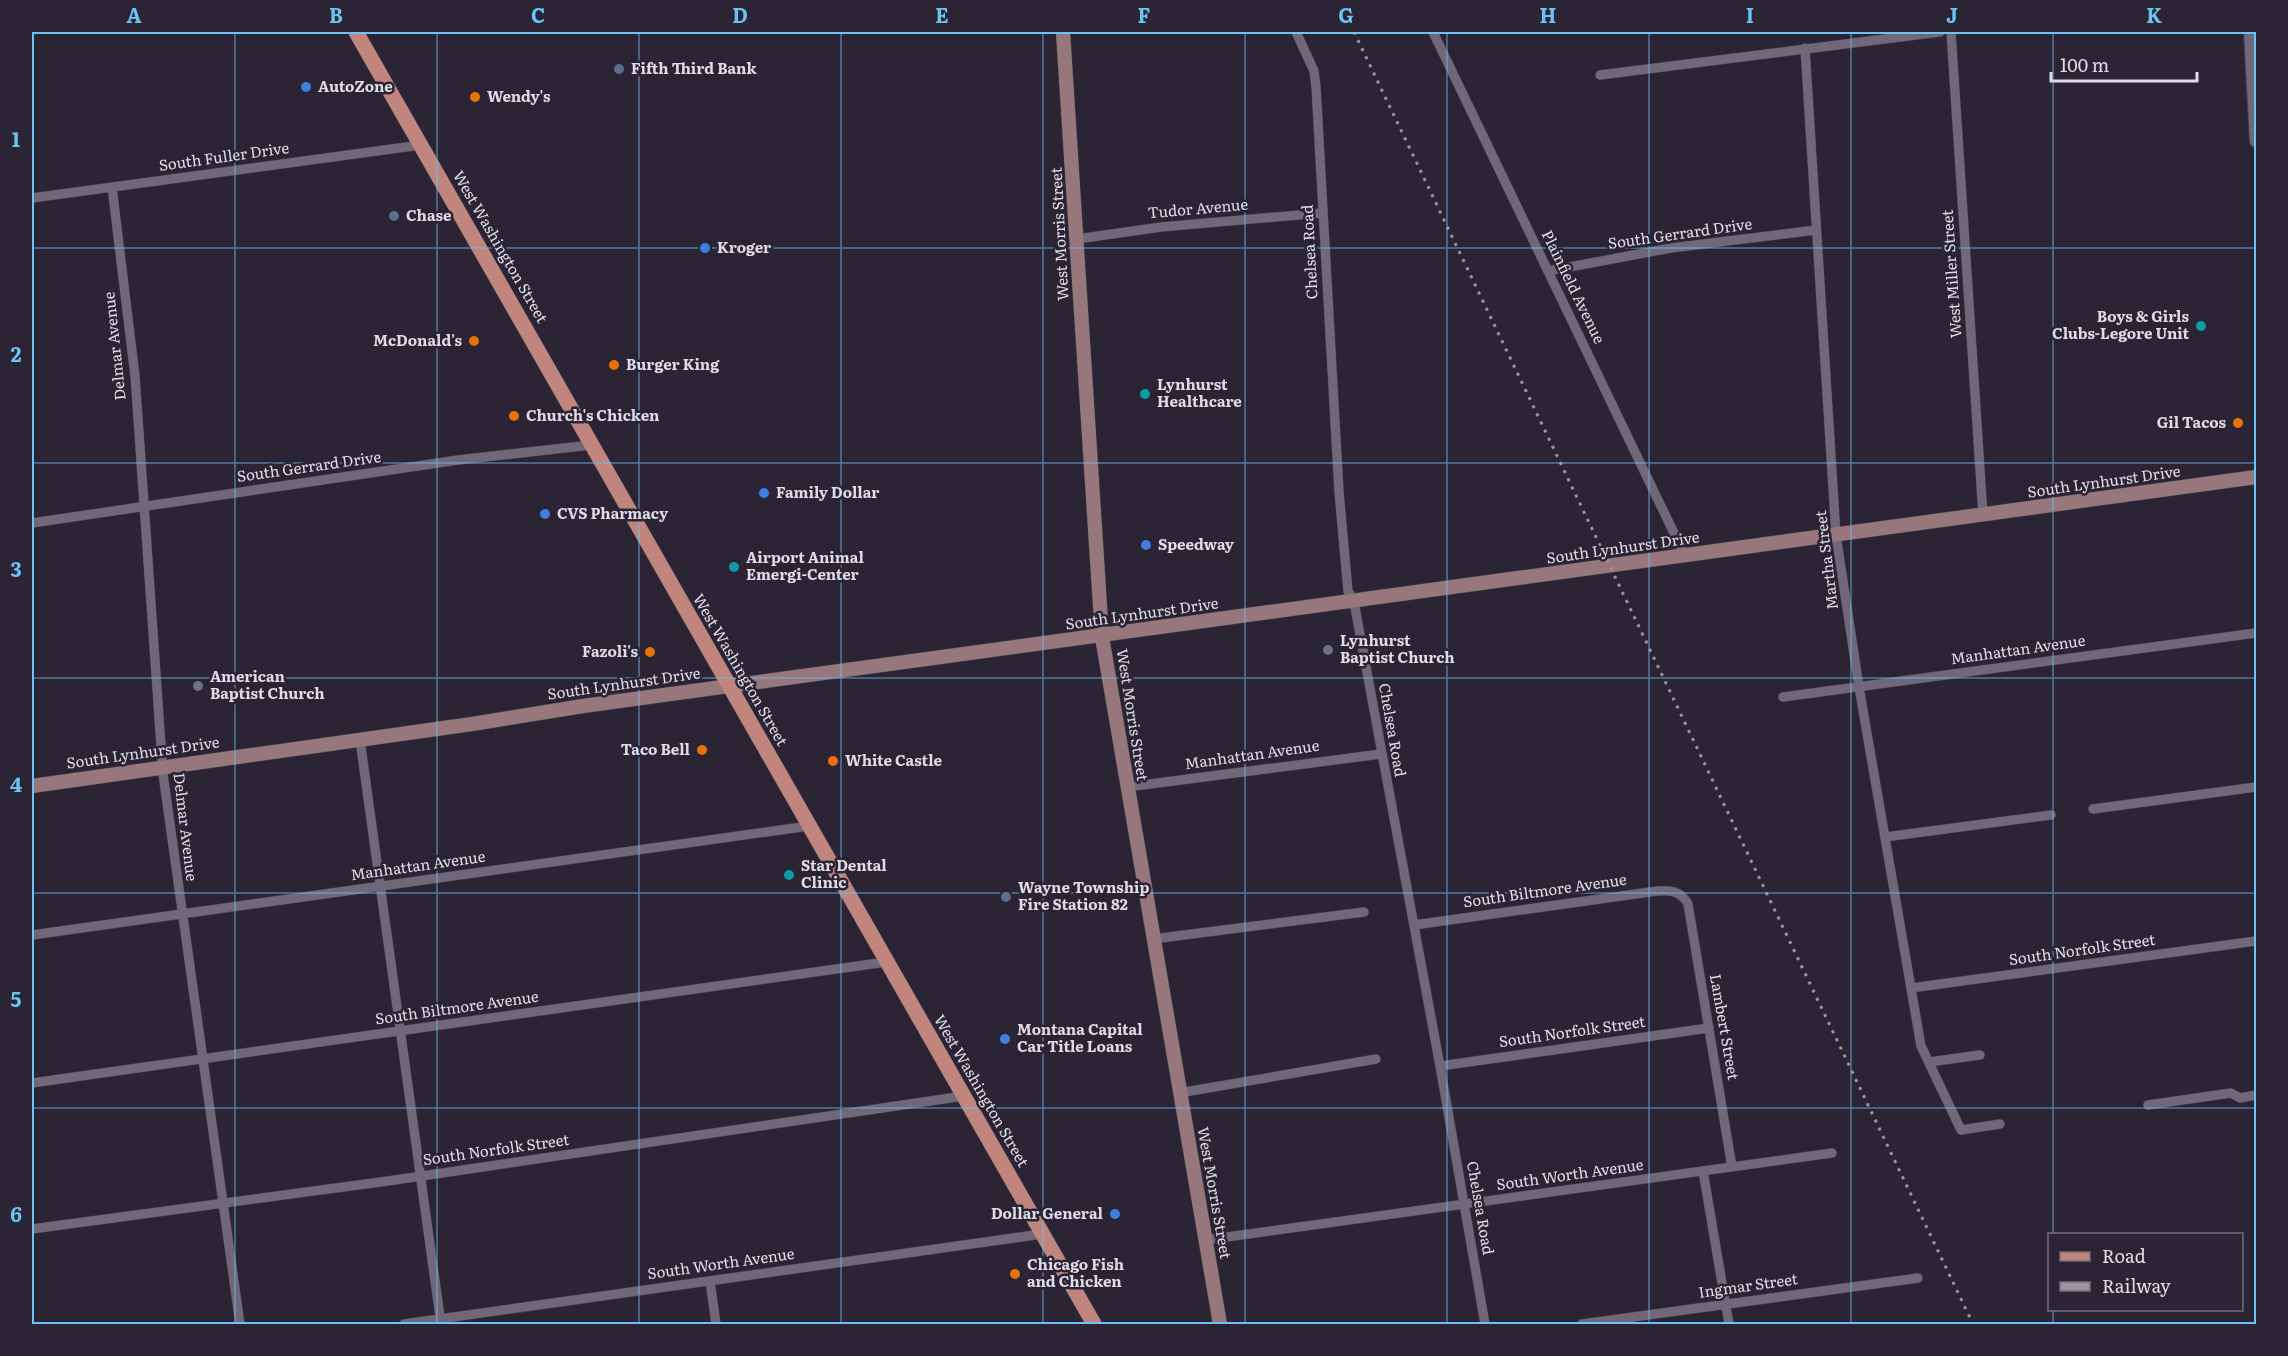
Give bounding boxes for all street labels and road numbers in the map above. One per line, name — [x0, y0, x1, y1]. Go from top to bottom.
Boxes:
street label: South Fuller Drive — [157, 135, 291, 176]
street label: West Washington Street — [448, 166, 554, 327]
street label: West Morris Street — [1044, 167, 1073, 301]
street label: Tudor Avenue — [1147, 192, 1249, 223]
street label: Chelsea Road — [1295, 204, 1322, 300]
street label: West Miller Street — [1935, 209, 1966, 339]
street label: South Gerrard Drive — [1606, 211, 1754, 254]
street label: Plainfield Avenue — [1537, 226, 1612, 347]
street label: Delmar Avenue — [96, 290, 131, 402]
street label: South Gerrard Drive — [235, 444, 383, 487]
street label: South Lynhurst Drive — [2026, 458, 2182, 503]
street label: Martha Street — [1808, 509, 1843, 611]
street label: South Lynhurst Drive — [1545, 524, 1701, 569]
street label: West Washington Street — [688, 589, 794, 750]
street label: South Lynhurst Drive — [1064, 590, 1220, 635]
street label: Manhattan Avenue — [1949, 628, 2087, 669]
street label: West Morris Street — [1112, 647, 1155, 783]
street label: South Lynhurst Drive — [546, 660, 702, 705]
street label: Chelsea Road — [1374, 681, 1413, 778]
street label: South Lynhurst Drive — [65, 729, 221, 774]
street label: Manhattan Avenue — [1183, 733, 1321, 774]
street label: Delmar Avenue — [168, 771, 205, 883]
street label: Manhattan Avenue — [349, 844, 487, 885]
street label: South Biltmore Avenue — [1462, 867, 1628, 912]
street label: South Norfolk Street — [2007, 927, 2156, 970]
street label: Lambert Street — [1705, 972, 1746, 1082]
street label: South Biltmore Avenue — [374, 984, 540, 1029]
street label: South Norfolk Street — [1497, 1009, 1646, 1052]
street label: West Washington Street — [929, 1010, 1035, 1171]
street label: West Morris Street — [1193, 1125, 1238, 1260]
street label: South Norfolk Street — [421, 1127, 570, 1170]
street label: South Worth Avenue — [1495, 1152, 1645, 1195]
street label: Chelsea Road — [1462, 1159, 1501, 1256]
street label: South Worth Avenue — [646, 1241, 796, 1284]
street label: Ingmar Street — [1697, 1266, 1799, 1303]

